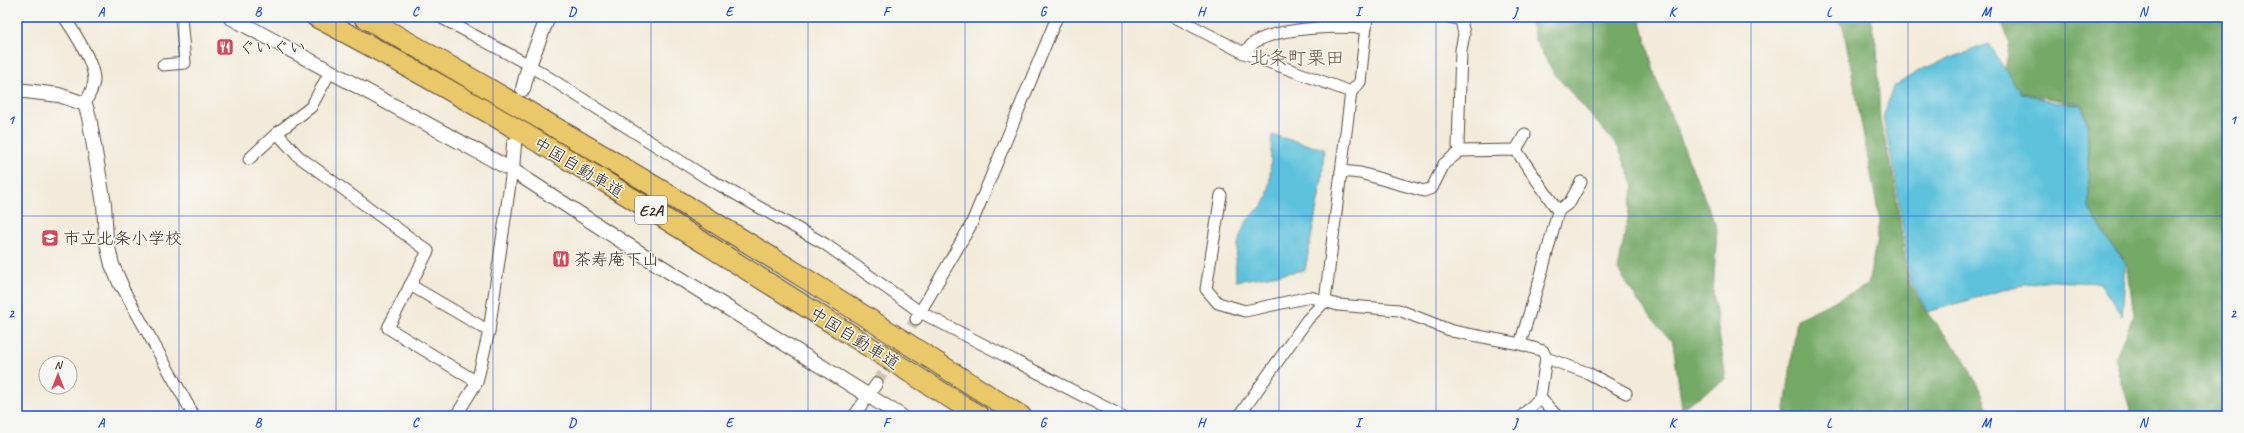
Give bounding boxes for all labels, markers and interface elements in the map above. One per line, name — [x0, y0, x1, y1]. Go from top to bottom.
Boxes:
text: A — [98, 4, 106, 20]
text: B — [255, 4, 263, 20]
text: C — [412, 4, 420, 20]
text: D — [568, 4, 577, 20]
text: E — [726, 4, 735, 20]
text: F — [883, 4, 892, 20]
text: G — [1040, 4, 1048, 20]
text: H — [1197, 4, 1207, 20]
text: I — [1355, 4, 1364, 20]
text: J — [1512, 4, 1519, 20]
text: K — [1669, 4, 1679, 20]
text: L — [1826, 4, 1833, 20]
text: M — [1981, 4, 1992, 20]
text: N — [2139, 4, 2150, 20]
restaurant icon: ぐいぐい — [215, 37, 235, 57]
place label: ぐいぐい — [238, 37, 306, 58]
district label: 北条町栗田 — [1249, 46, 1345, 70]
text: 1 — [8, 112, 16, 128]
text: 1 — [2230, 112, 2238, 128]
street label: 中国自動車道 — [530, 132, 628, 203]
road number: E2A — [635, 196, 667, 224]
school or university icon: 市立北条小学校 — [40, 228, 60, 248]
place label: 市立北条小学校 — [63, 228, 182, 249]
restaurant icon: 茶寿庵下山 — [551, 249, 571, 269]
place label: 茶寿庵下山 — [574, 249, 659, 270]
street label: 中国自動車道 — [806, 302, 904, 374]
text: 2 — [8, 306, 15, 322]
text: 2 — [2230, 306, 2237, 322]
north arrow — [38, 355, 78, 395]
text: N — [55, 358, 64, 372]
text: A — [98, 415, 106, 431]
text: B — [255, 415, 263, 431]
text: C — [412, 415, 420, 431]
text: D — [568, 415, 577, 431]
text: E — [726, 415, 735, 431]
text: F — [883, 415, 892, 431]
text: G — [1040, 415, 1048, 431]
text: H — [1197, 415, 1207, 431]
text: I — [1355, 415, 1364, 431]
text: J — [1512, 415, 1519, 431]
text: K — [1669, 415, 1679, 431]
text: L — [1826, 415, 1833, 431]
text: M — [1981, 415, 1992, 431]
text: N — [2139, 415, 2150, 431]

